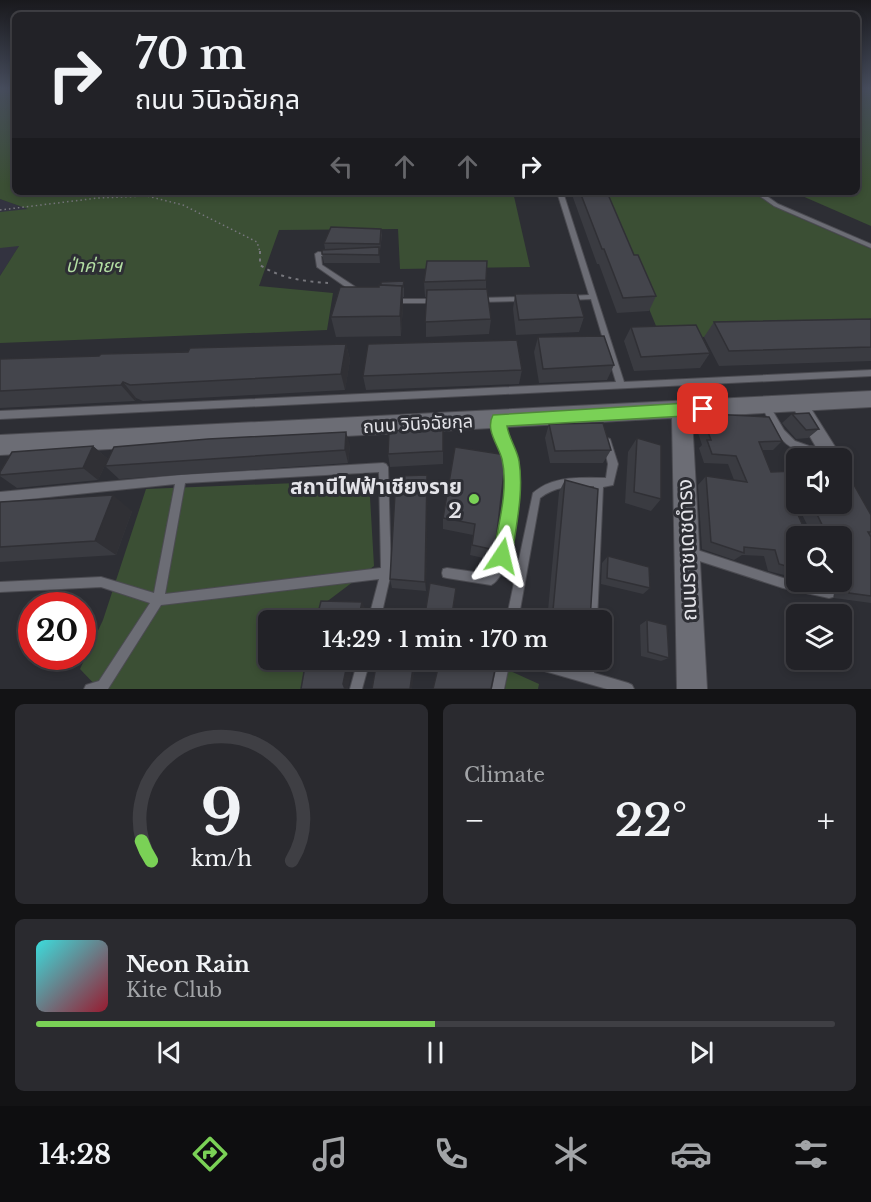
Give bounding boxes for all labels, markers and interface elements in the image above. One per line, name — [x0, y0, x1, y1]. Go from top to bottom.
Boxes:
text: 70 m — [135, 28, 246, 80]
icon: right — [36, 36, 114, 114]
text: ถนน วินิจฉัยกุล — [135, 83, 300, 116]
icon: left — [325, 150, 358, 183]
icon: ahead — [388, 150, 421, 183]
icon: ahead — [451, 150, 484, 183]
icon: right — [514, 150, 547, 183]
park label: ป่าค่ายฯ — [66, 255, 124, 277]
pin — [677, 383, 728, 434]
icon: arrive — [686, 392, 719, 425]
street label: ถนน วินิจฉัยกุล — [362, 410, 474, 438]
map controls — [786, 448, 852, 670]
button: sound — [786, 448, 852, 514]
place label: สถานีไฟฟ้าเชียงราย 2 — [290, 474, 462, 524]
street label: ถนนราชเดชดำรง — [672, 479, 702, 621]
marker: สถานีไฟฟ้าเชียงราย 2 — [467, 492, 481, 506]
position arrow — [470, 524, 534, 588]
button: search — [786, 526, 852, 592]
speed limit sign: 20 — [18, 592, 96, 670]
button: layers — [786, 604, 852, 670]
text: 14:29 · 1 min · 170 m — [322, 626, 548, 653]
text: Climate — [464, 763, 545, 787]
text: 9 — [200, 774, 243, 852]
text: 22° — [614, 792, 687, 848]
text: − — [464, 800, 485, 841]
text: + — [817, 800, 835, 841]
text: km/h — [191, 845, 252, 872]
text: Neon Rain — [126, 951, 250, 978]
text: Kite Club — [126, 978, 222, 1002]
icon: previous — [153, 1036, 186, 1069]
icon: pause — [419, 1036, 452, 1069]
icon: next — [685, 1036, 718, 1069]
icon: directions — [189, 1133, 231, 1175]
icon: music — [309, 1133, 351, 1175]
icon: phone — [430, 1133, 472, 1175]
icon: climate — [550, 1133, 592, 1175]
icon: car — [670, 1133, 712, 1175]
icon: filters — [790, 1133, 832, 1175]
text: 14:28 — [39, 1138, 111, 1171]

